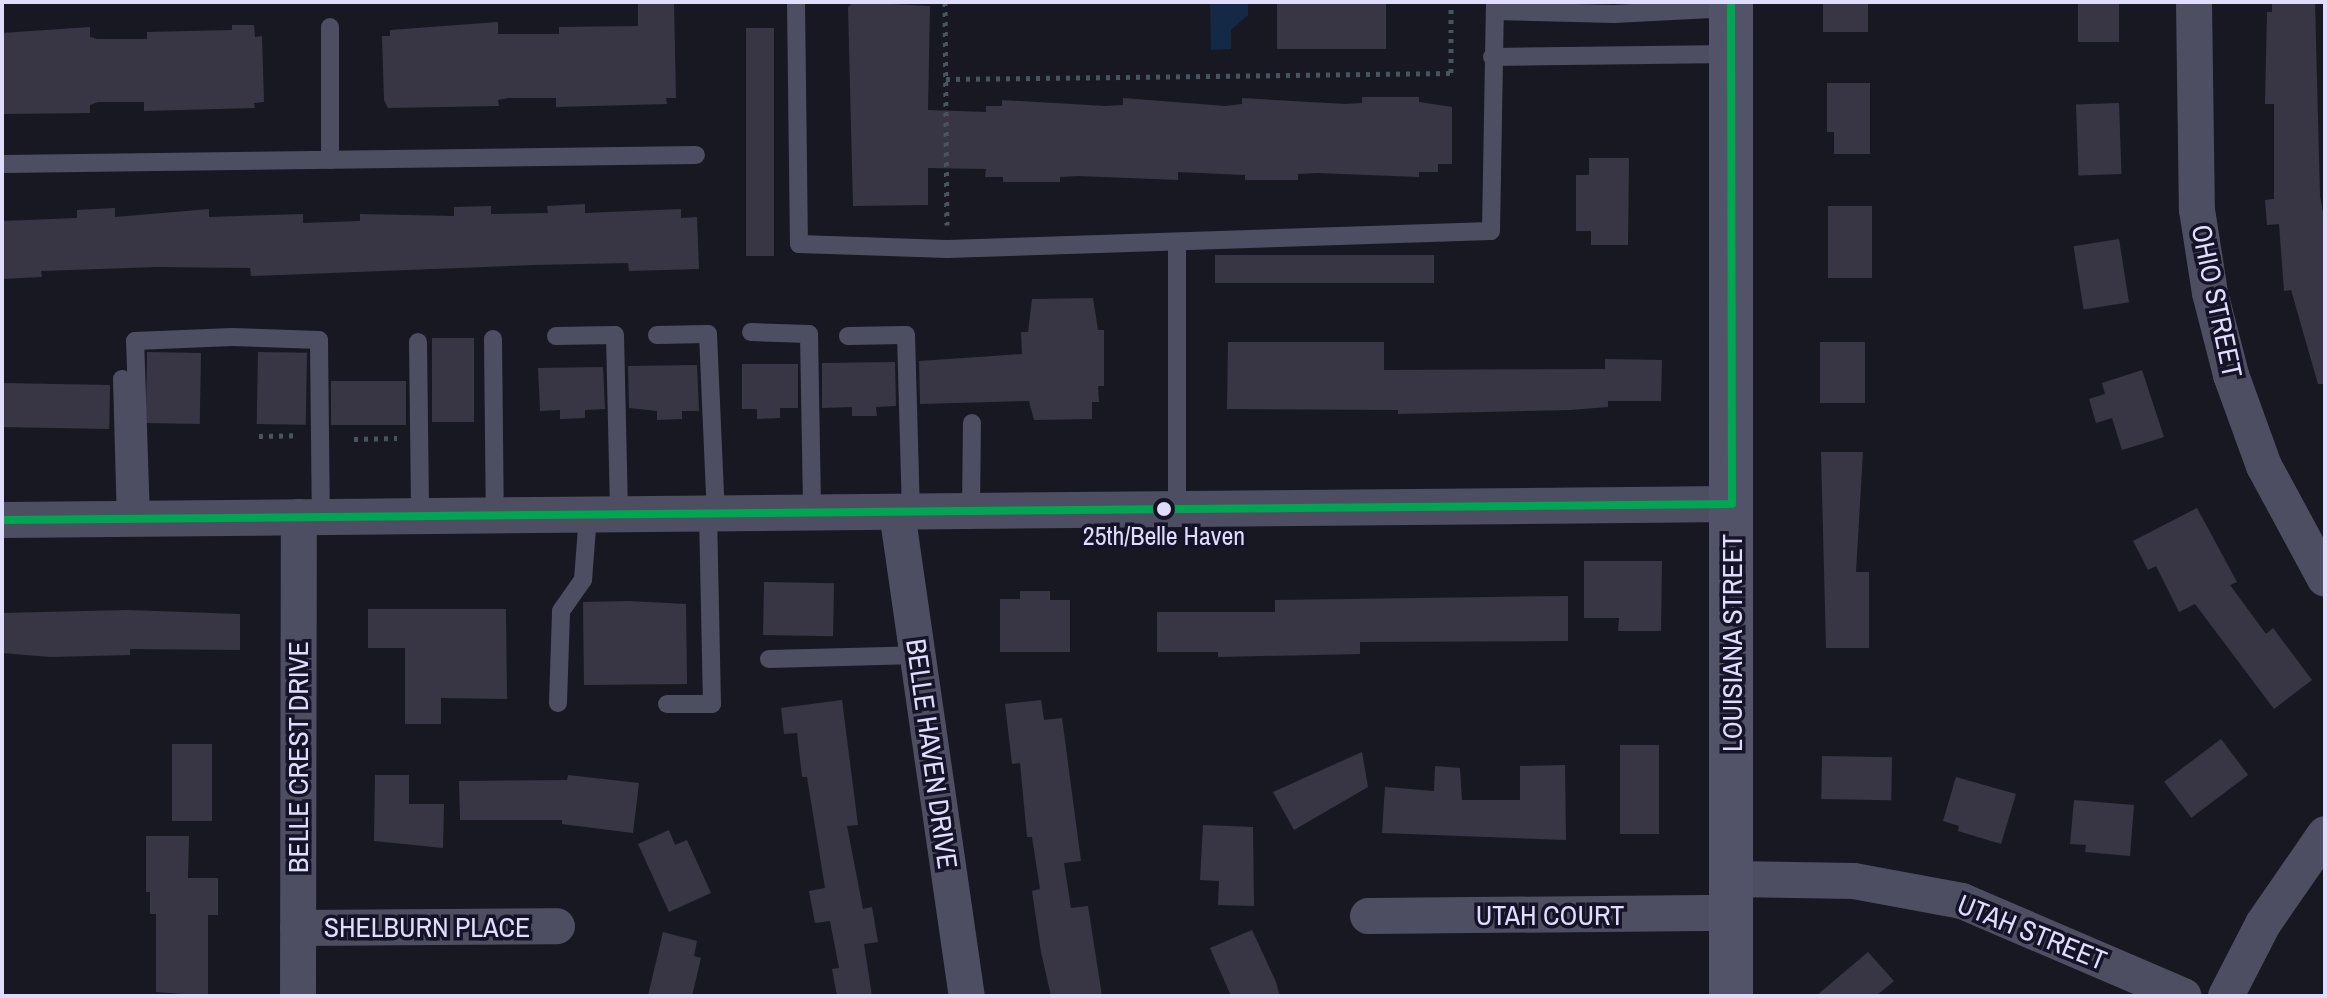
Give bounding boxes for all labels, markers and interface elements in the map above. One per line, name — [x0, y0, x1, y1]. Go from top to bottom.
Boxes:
street label: OHIO STREET — [2184, 221, 2250, 381]
marker: 25th/Belle Haven — [1156, 501, 1172, 517]
place label: 25th/Belle Haven — [1083, 520, 1245, 552]
street label: LOUISIANA STREET — [1715, 533, 1749, 753]
street label: BELLE HAVEN DRIVE — [899, 637, 965, 871]
street label: BELLE CREST DRIVE — [281, 641, 315, 873]
street label: UTAH STREET — [1953, 887, 2111, 977]
street label: UTAH COURT — [1476, 898, 1624, 932]
street label: SHELBURN PLACE — [324, 910, 530, 944]

